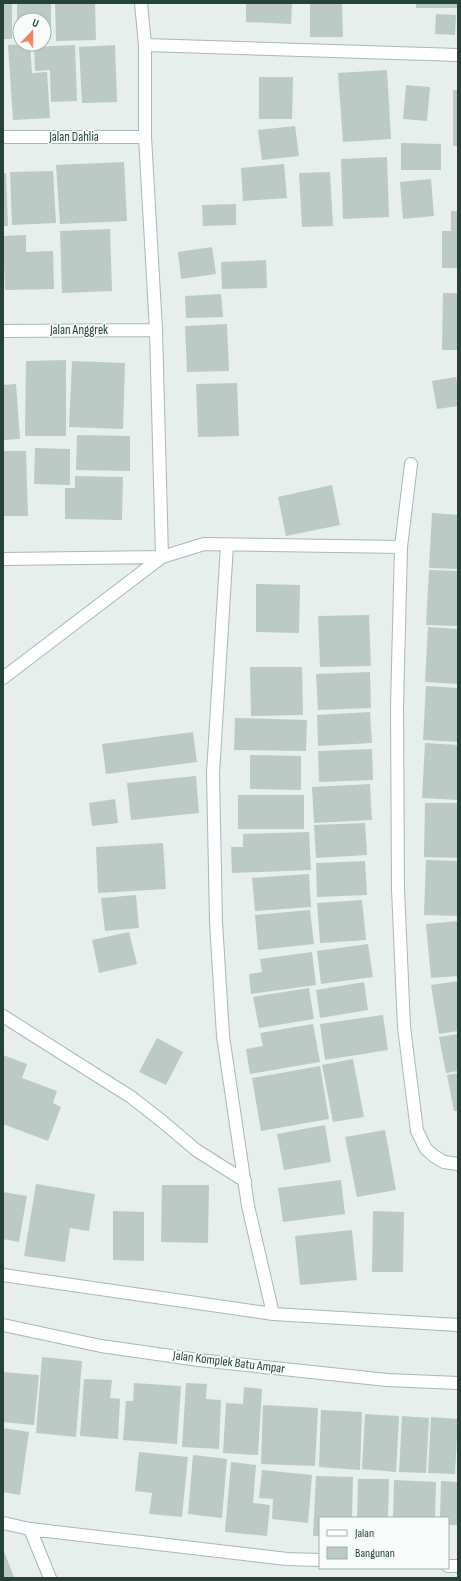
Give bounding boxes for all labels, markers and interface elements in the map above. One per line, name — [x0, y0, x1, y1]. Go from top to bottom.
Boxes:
north arrow — [12, 12, 52, 52]
text: U — [30, 16, 41, 30]
street label: Jalan Dahlia — [48, 129, 99, 145]
street label: Jalan Anggrek — [49, 322, 108, 338]
street label: Jalan Komplek Batu Ampar — [171, 1347, 286, 1377]
legend — [319, 1517, 449, 1569]
text: Jalan — [354, 1526, 374, 1541]
text: Bangunan — [355, 1546, 395, 1561]

